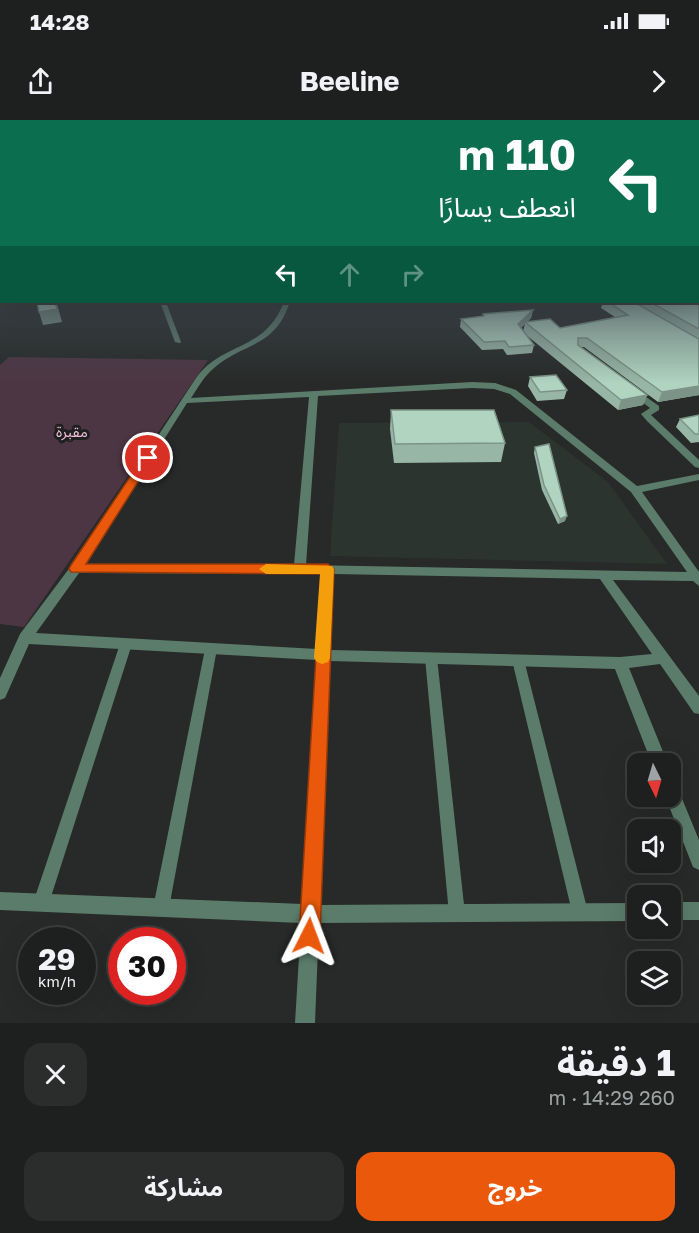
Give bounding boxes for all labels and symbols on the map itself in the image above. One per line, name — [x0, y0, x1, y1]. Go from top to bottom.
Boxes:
park label: مقبرة — [56, 422, 88, 441]
pin — [122, 432, 173, 483]
north arrow — [627, 753, 681, 807]
position arrow — [277, 904, 341, 968]
speed limit sign: 30 — [108, 927, 186, 1005]

